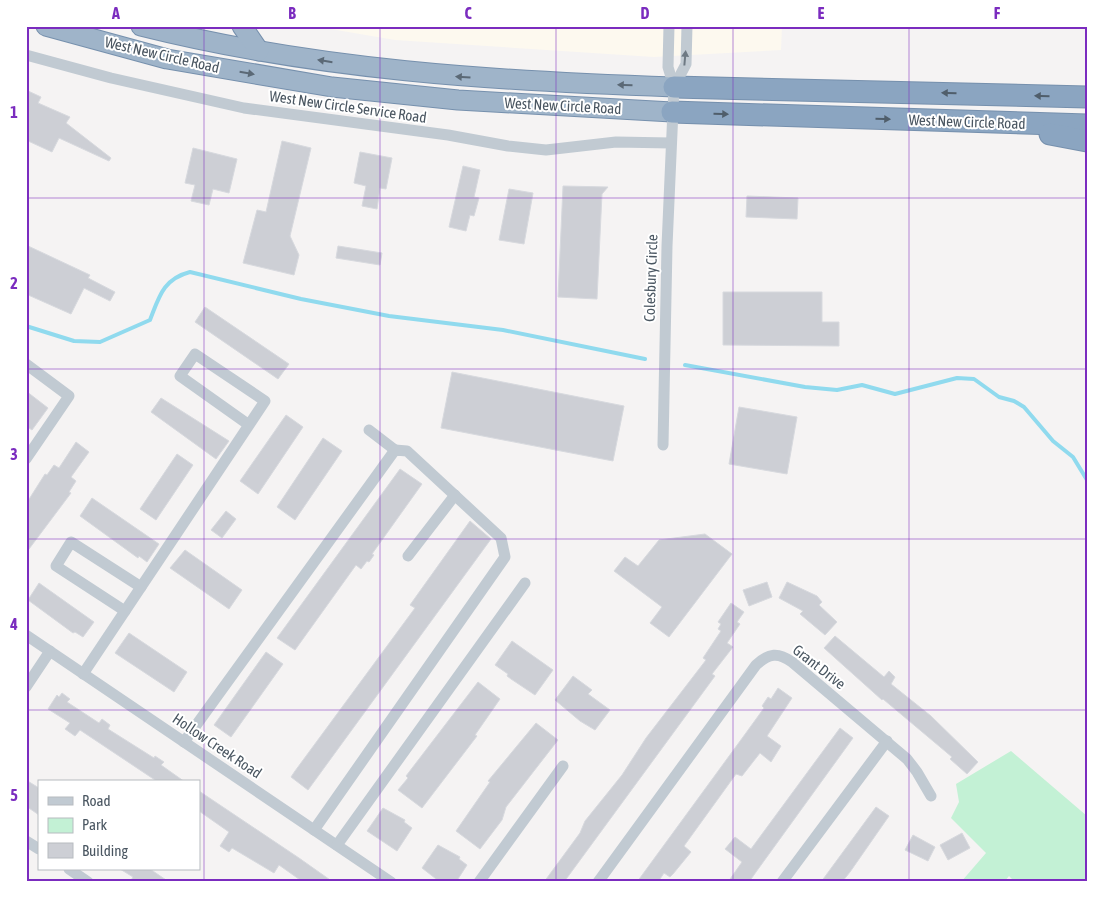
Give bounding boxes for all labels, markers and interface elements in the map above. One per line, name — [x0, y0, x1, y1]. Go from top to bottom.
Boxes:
text: A — [111, 4, 120, 22]
text: B — [288, 4, 296, 22]
text: C — [464, 4, 472, 22]
text: D — [641, 4, 650, 22]
text: E — [818, 4, 825, 22]
text: F — [994, 4, 1001, 22]
street label: West New Circle Road — [103, 33, 221, 76]
one-way arrow — [682, 49, 690, 65]
one-way arrow — [317, 57, 333, 65]
one-way arrow — [239, 70, 255, 78]
one-way arrow — [455, 73, 471, 81]
one-way arrow — [617, 81, 633, 89]
street label: West New Circle Service Road — [268, 87, 428, 126]
one-way arrow — [940, 89, 956, 97]
one-way arrow — [1034, 91, 1050, 99]
street label: West New Circle Road — [504, 94, 622, 117]
text: 1 — [10, 103, 18, 121]
one-way arrow — [713, 110, 729, 118]
street label: West New Circle Road — [908, 111, 1026, 132]
one-way arrow — [875, 116, 891, 124]
street label: Colesbury Circle — [640, 234, 661, 322]
text: 2 — [10, 274, 18, 292]
text: 3 — [10, 445, 18, 463]
text: 4 — [9, 615, 18, 633]
street label: Grant Drive — [790, 641, 849, 692]
street label: Hollow Creek Road — [170, 710, 265, 782]
legend — [38, 780, 200, 870]
text: 5 — [10, 786, 18, 804]
text: Road — [82, 792, 111, 809]
text: Park — [82, 816, 107, 833]
text: Building — [82, 842, 128, 859]

